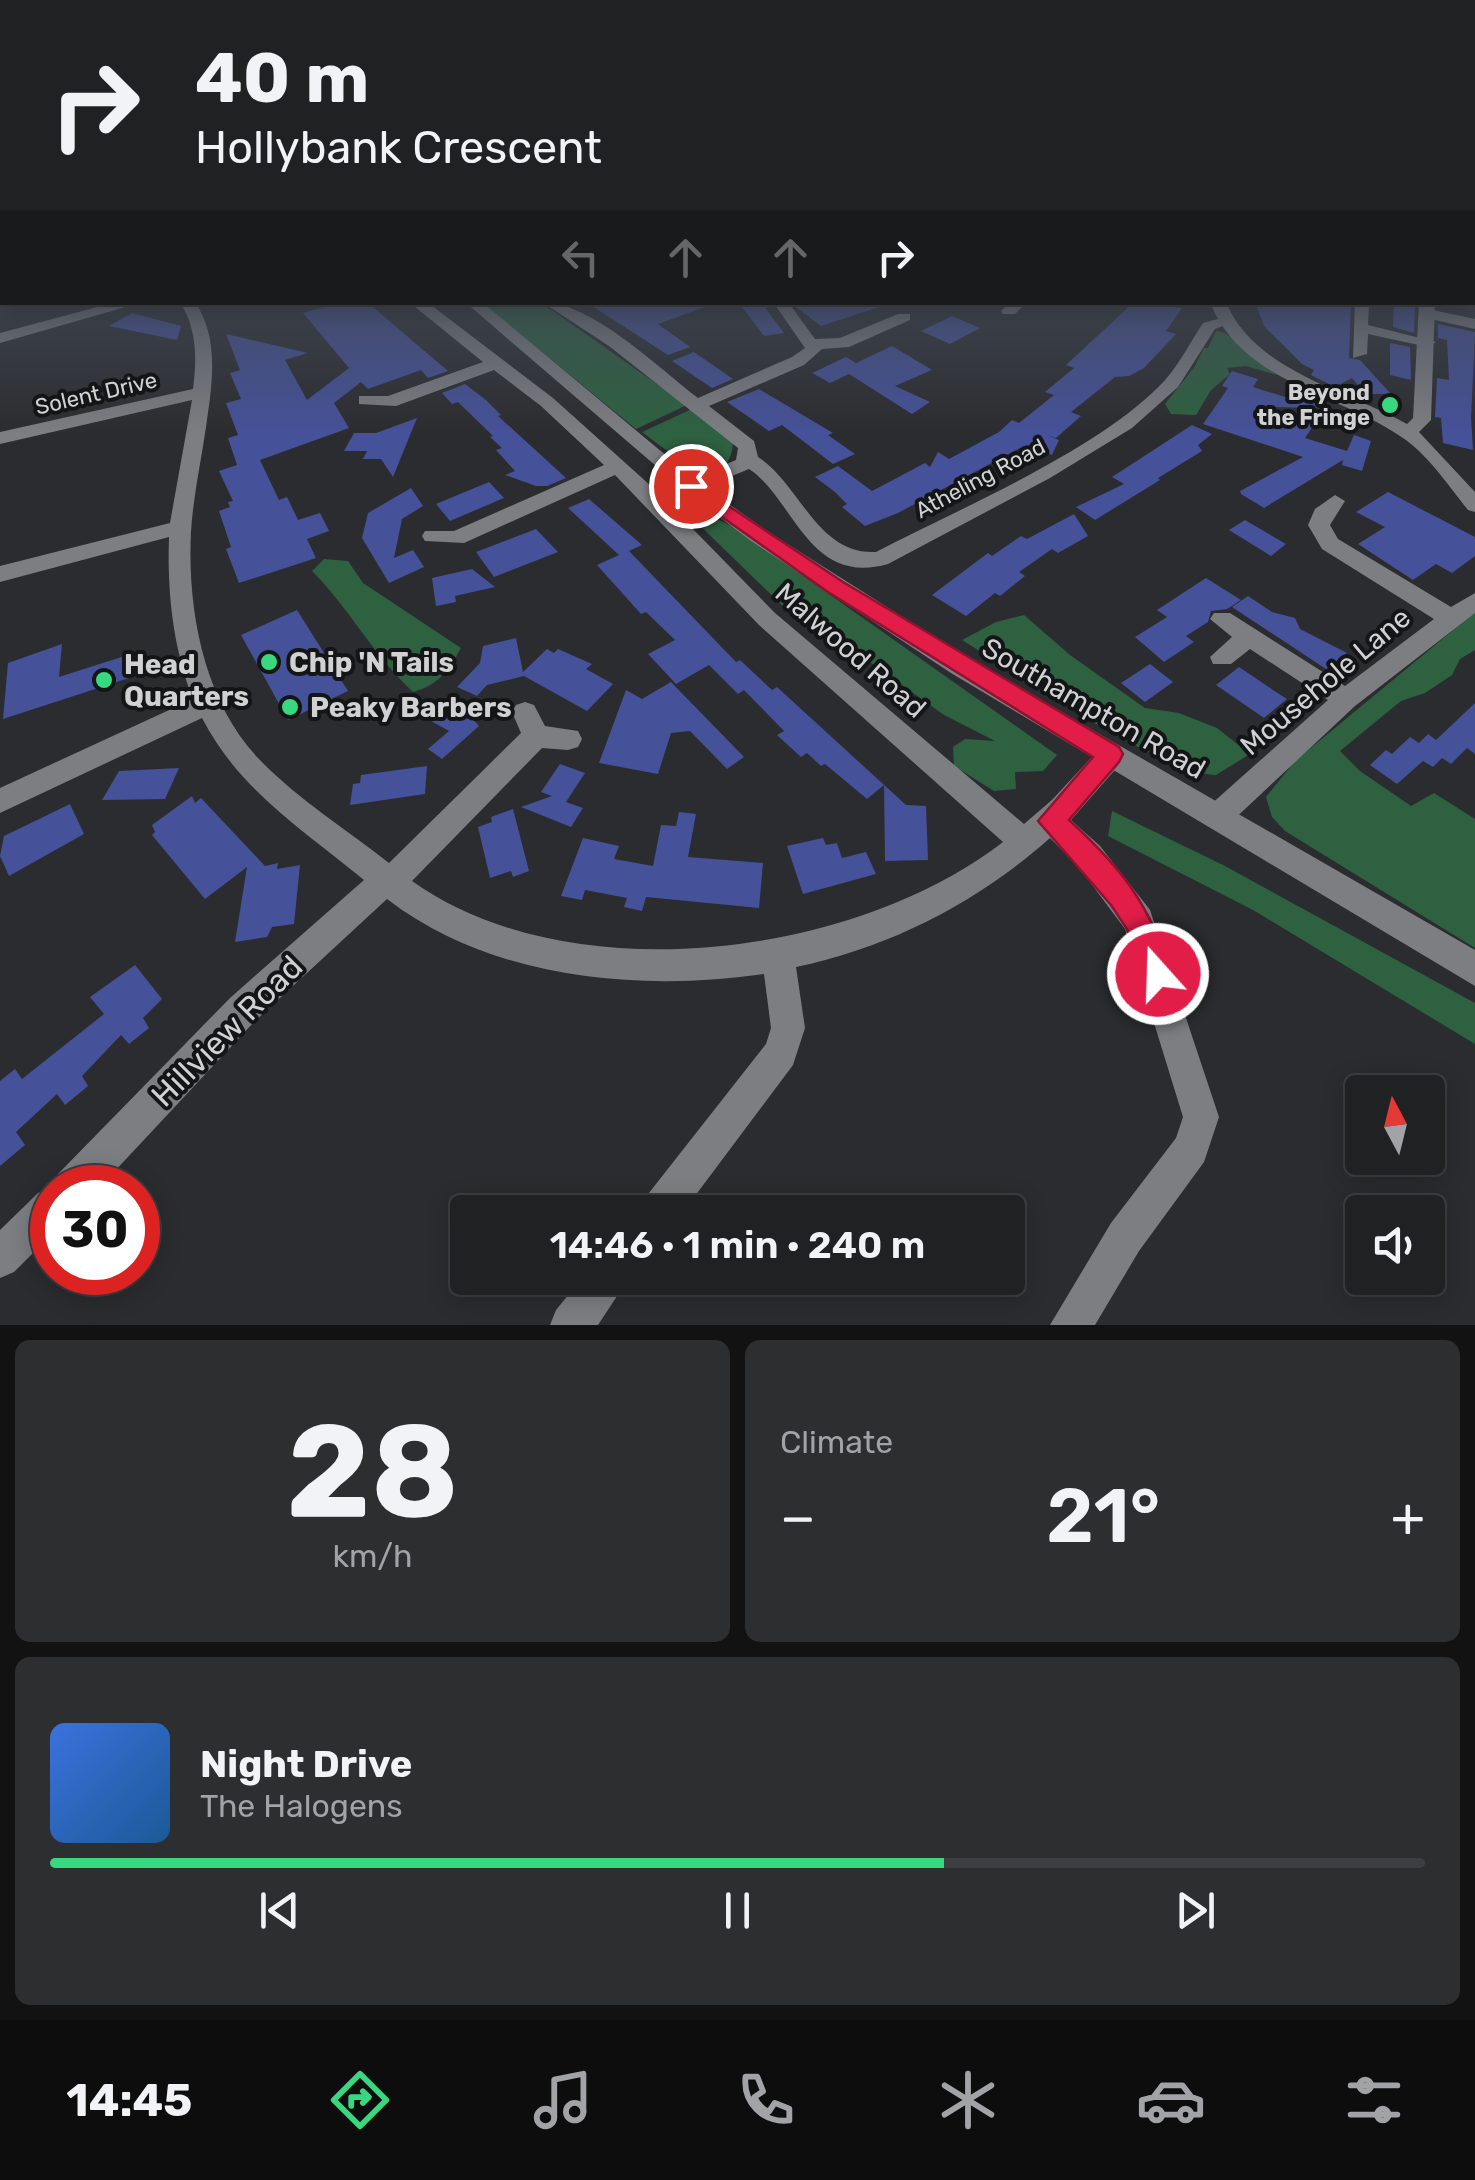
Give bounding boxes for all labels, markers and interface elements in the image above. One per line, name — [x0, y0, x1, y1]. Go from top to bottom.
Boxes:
text: 40 m — [195, 37, 369, 120]
icon: right — [30, 40, 160, 170]
text: Hollybank Crescent — [195, 121, 602, 174]
icon: left — [553, 230, 608, 285]
icon: ahead — [658, 230, 713, 285]
icon: ahead — [763, 230, 818, 285]
icon: right — [868, 230, 923, 285]
street label: Solent Drive — [33, 366, 160, 421]
place label: Beyond the Fringe — [1257, 379, 1370, 431]
marker: Beyond the Fringe — [1379, 394, 1401, 416]
street label: Atheling Road — [911, 433, 1050, 524]
pin — [649, 444, 734, 529]
icon: arrive — [664, 459, 719, 514]
street label: Malwood Road — [769, 576, 933, 725]
street label: Mousehole Lane — [1234, 601, 1417, 762]
street label: Southampton Road — [976, 631, 1211, 786]
place label: Chip 'N Tails — [289, 646, 454, 679]
place label: Head Quarters — [124, 648, 249, 713]
marker: Chip 'N Tails — [258, 651, 280, 673]
marker: Head Quarters — [93, 669, 115, 691]
place label: Peaky Barbers — [310, 691, 512, 724]
marker: Peaky Barbers — [279, 696, 301, 718]
position arrow — [1106, 922, 1210, 1026]
street label: Hillview Road — [144, 948, 310, 1114]
north arrow — [1345, 1075, 1445, 1175]
map controls — [1345, 1075, 1445, 1295]
speed limit sign: 30 — [30, 1165, 160, 1295]
button: sound — [1345, 1195, 1445, 1295]
text: 14:46 · 1 min · 240 m — [550, 1222, 925, 1268]
text: 28 — [286, 1394, 459, 1549]
text: Climate — [780, 1423, 893, 1461]
text: 21° — [1046, 1472, 1160, 1561]
text: − — [780, 1485, 816, 1550]
text: + — [1391, 1485, 1425, 1550]
text: km/h — [333, 1537, 412, 1575]
text: Night Drive — [200, 1741, 412, 1787]
text: The Halogens — [200, 1787, 403, 1825]
icon: previous — [252, 1883, 307, 1938]
icon: pause — [710, 1883, 765, 1938]
icon: next — [1168, 1883, 1223, 1938]
icon: directions — [325, 2065, 395, 2135]
icon: music — [528, 2065, 598, 2135]
icon: phone — [731, 2065, 801, 2135]
icon: climate — [933, 2065, 1003, 2135]
icon: car — [1136, 2065, 1206, 2135]
icon: filters — [1339, 2065, 1409, 2135]
text: 14:45 — [66, 2074, 192, 2127]

